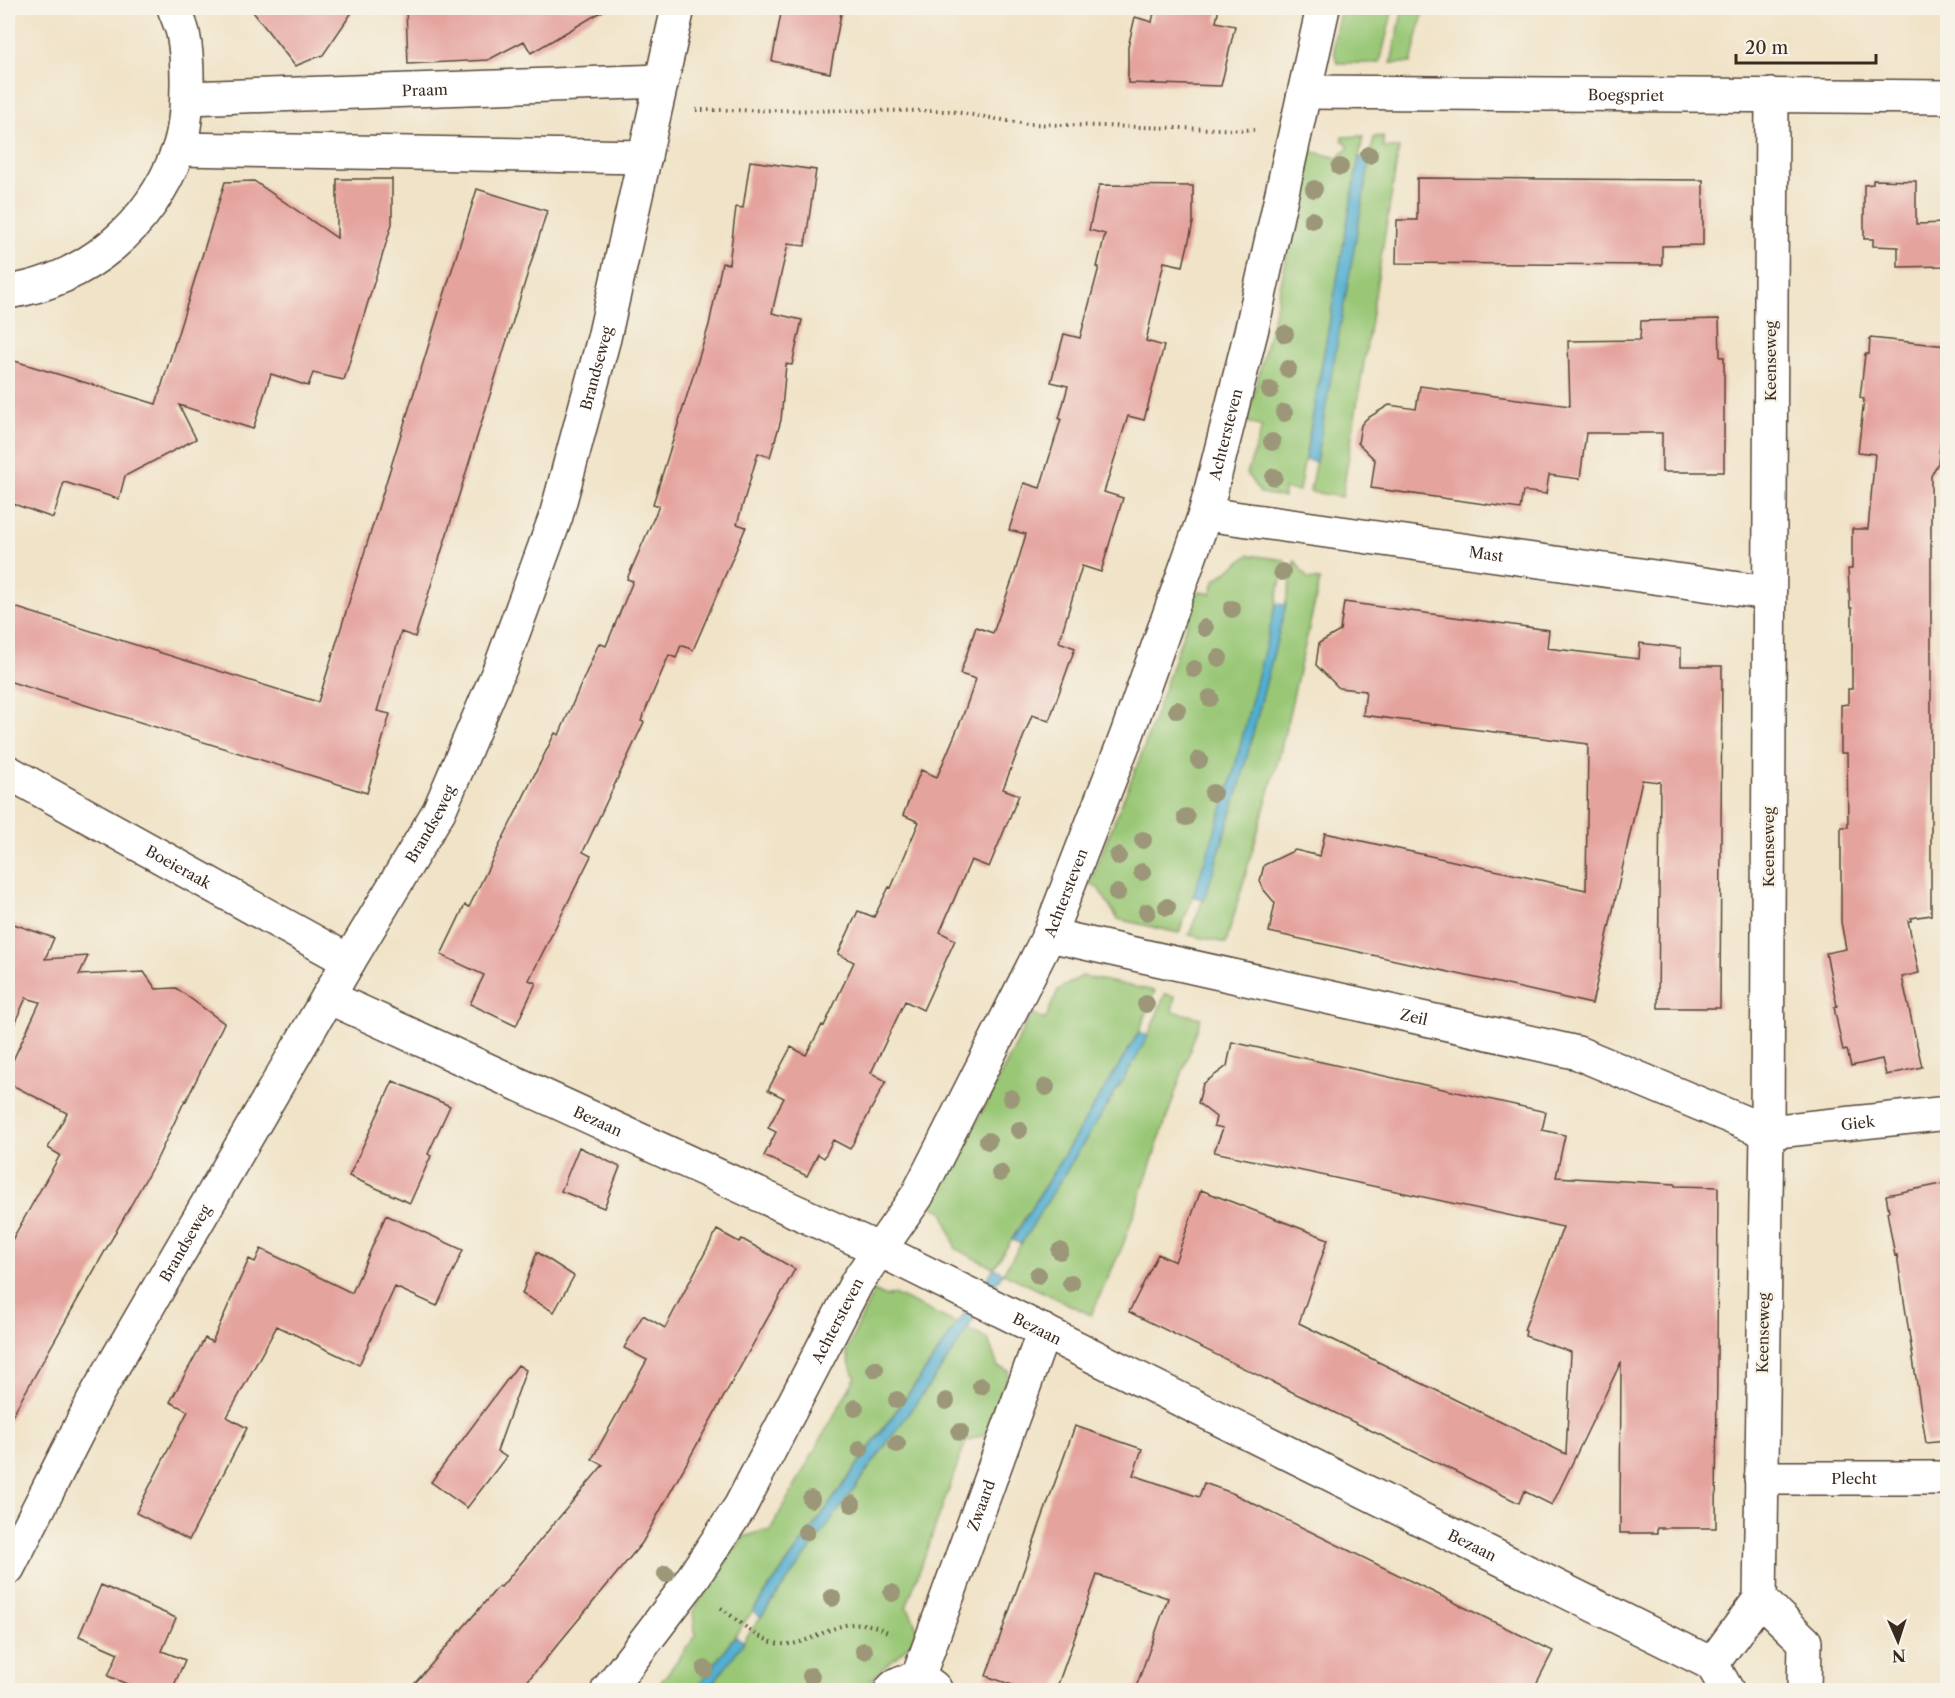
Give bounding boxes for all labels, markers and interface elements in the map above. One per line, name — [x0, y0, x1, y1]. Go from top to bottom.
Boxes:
scale bar — [1736, 27, 1876, 65]
text: 20 m — [1745, 37, 1789, 59]
street label: Praam — [402, 79, 448, 100]
street label: Boegspriet — [1588, 85, 1665, 104]
street label: Keenseweg — [1761, 321, 1780, 401]
street label: Brandseweg — [575, 324, 616, 412]
street label: Achtersteven — [1204, 386, 1246, 483]
street label: Mast — [1468, 542, 1505, 565]
street label: Brandseweg — [401, 782, 459, 866]
street label: Keenseweg — [1759, 807, 1778, 887]
street label: Boeieraak — [143, 841, 216, 893]
street label: Achtersteven — [1039, 845, 1091, 941]
street label: Zeil — [1398, 1004, 1430, 1029]
street label: Bezaan — [570, 1101, 626, 1140]
street label: Giek — [1840, 1111, 1877, 1134]
street label: Brandseweg — [155, 1201, 215, 1285]
street label: Achtersteven — [807, 1274, 867, 1367]
street label: Keenseweg — [1753, 1293, 1773, 1373]
street label: Bezaan — [1010, 1308, 1065, 1349]
street label: Plecht — [1831, 1469, 1877, 1488]
street label: Zwaard — [963, 1477, 999, 1533]
street label: Bezaan — [1445, 1525, 1500, 1565]
north arrow — [1868, 1611, 1928, 1671]
text: N — [1891, 1646, 1906, 1666]

